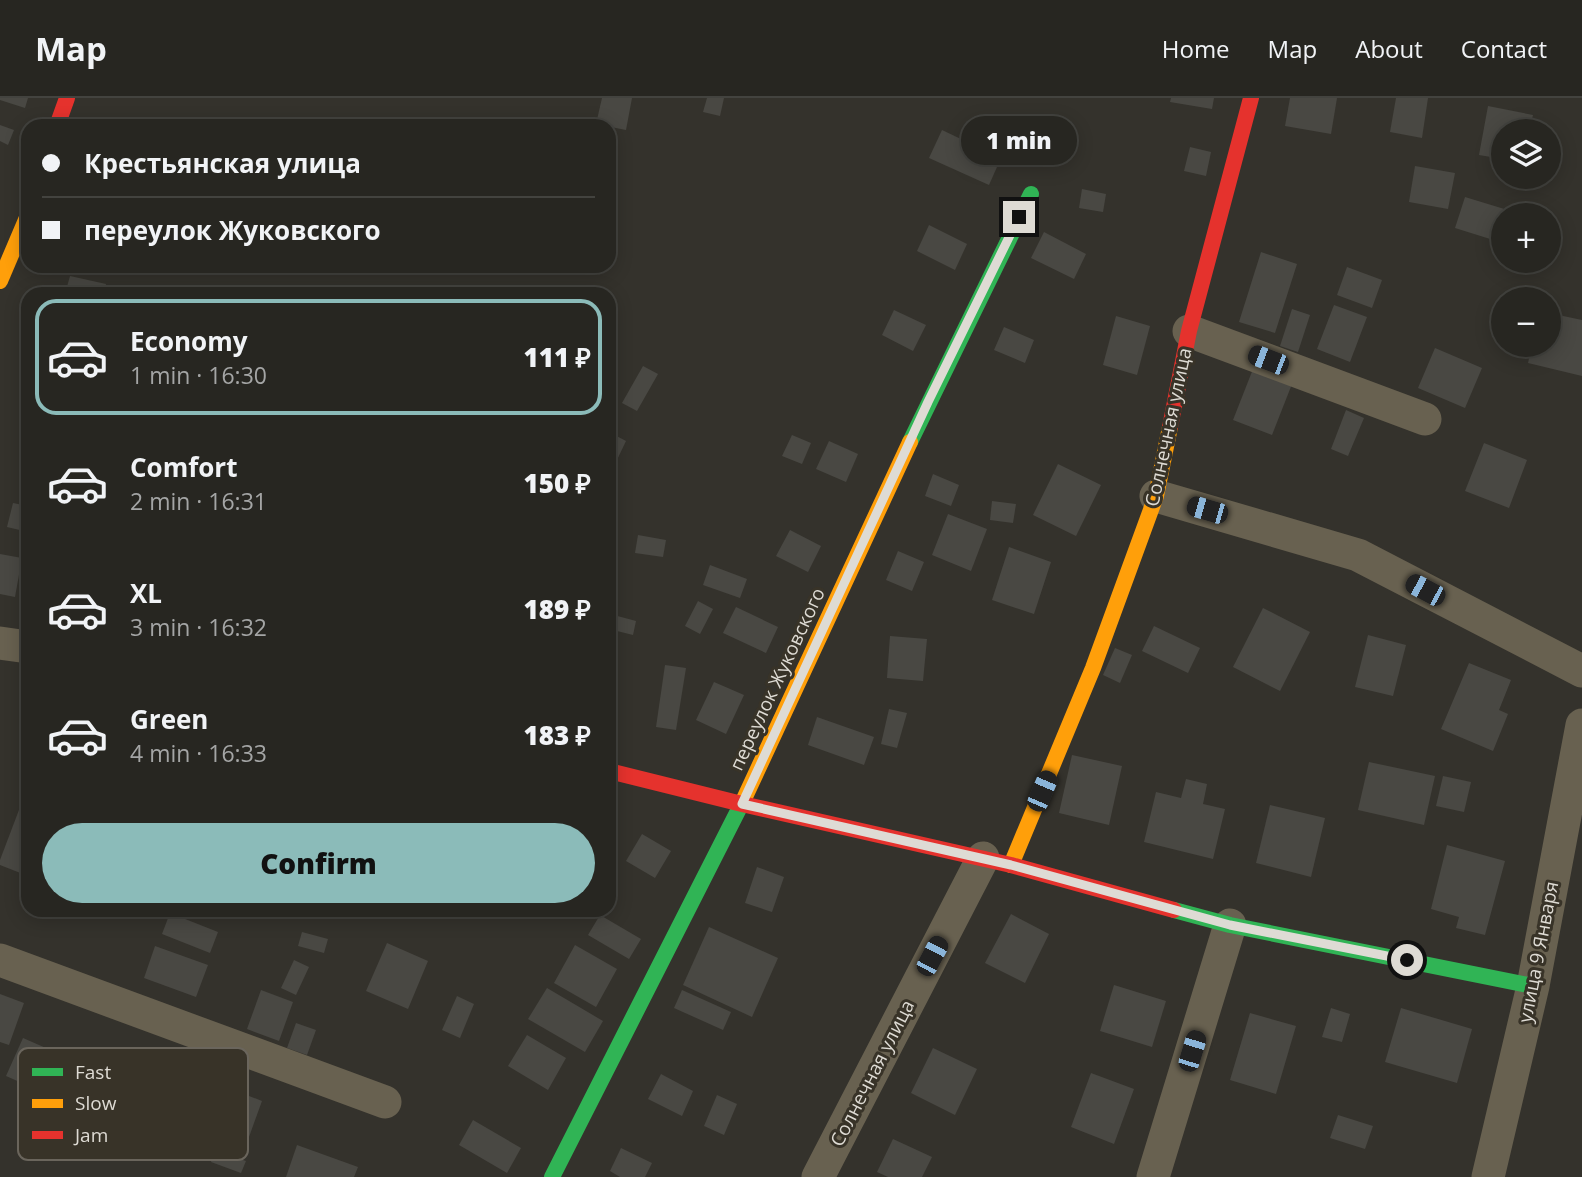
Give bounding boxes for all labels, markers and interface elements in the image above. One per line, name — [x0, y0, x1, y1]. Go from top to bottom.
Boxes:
text: Map — [35, 26, 107, 71]
text: Home — [1162, 32, 1230, 65]
text: Map — [1268, 32, 1317, 65]
text: About — [1355, 32, 1423, 65]
text: Contact — [1461, 32, 1547, 65]
callout: 1 min — [961, 116, 1077, 164]
map controls — [1491, 119, 1561, 357]
button: layers — [1491, 119, 1561, 189]
text: 1 min — [986, 124, 1052, 156]
text: Крестьянская улица — [84, 145, 361, 181]
route end — [1003, 201, 1035, 233]
button: + — [1491, 203, 1561, 273]
text: переулок Жуковского — [84, 212, 381, 248]
button: − — [1491, 287, 1561, 357]
text: Economy — [130, 323, 248, 359]
icon: car — [46, 326, 109, 389]
text: 111 ₽ — [523, 339, 591, 375]
car — [1245, 343, 1292, 377]
street label: Солнечная улица — [1138, 345, 1198, 509]
text: 1 min · 16:30 — [130, 359, 267, 391]
text: Comfort — [130, 449, 237, 485]
icon: car — [46, 452, 109, 515]
text: 150 ₽ — [523, 465, 591, 501]
text: 2 min · 16:31 — [130, 485, 267, 517]
car — [1184, 494, 1231, 526]
car — [1402, 571, 1449, 609]
text: XL — [130, 575, 162, 611]
icon: car — [46, 578, 109, 641]
street label: переулок Жуковского — [723, 583, 831, 775]
text: 189 ₽ — [523, 591, 591, 627]
text: 3 min · 16:32 — [130, 611, 267, 643]
text: Green — [130, 701, 208, 737]
icon: car — [46, 704, 109, 767]
text: 183 ₽ — [523, 717, 591, 753]
text: 4 min · 16:33 — [130, 737, 267, 769]
car — [1025, 768, 1060, 814]
button: Confirm — [42, 823, 595, 903]
street label: улица 9 Января — [1512, 879, 1564, 1025]
car — [913, 933, 952, 979]
route start — [1391, 944, 1423, 976]
street label: Солнечная улица — [824, 995, 920, 1151]
car — [1176, 1028, 1209, 1074]
legend — [18, 1048, 248, 1160]
text: Fast — [75, 1059, 111, 1085]
text: Slow — [75, 1090, 117, 1116]
text: Jam — [73, 1122, 108, 1148]

